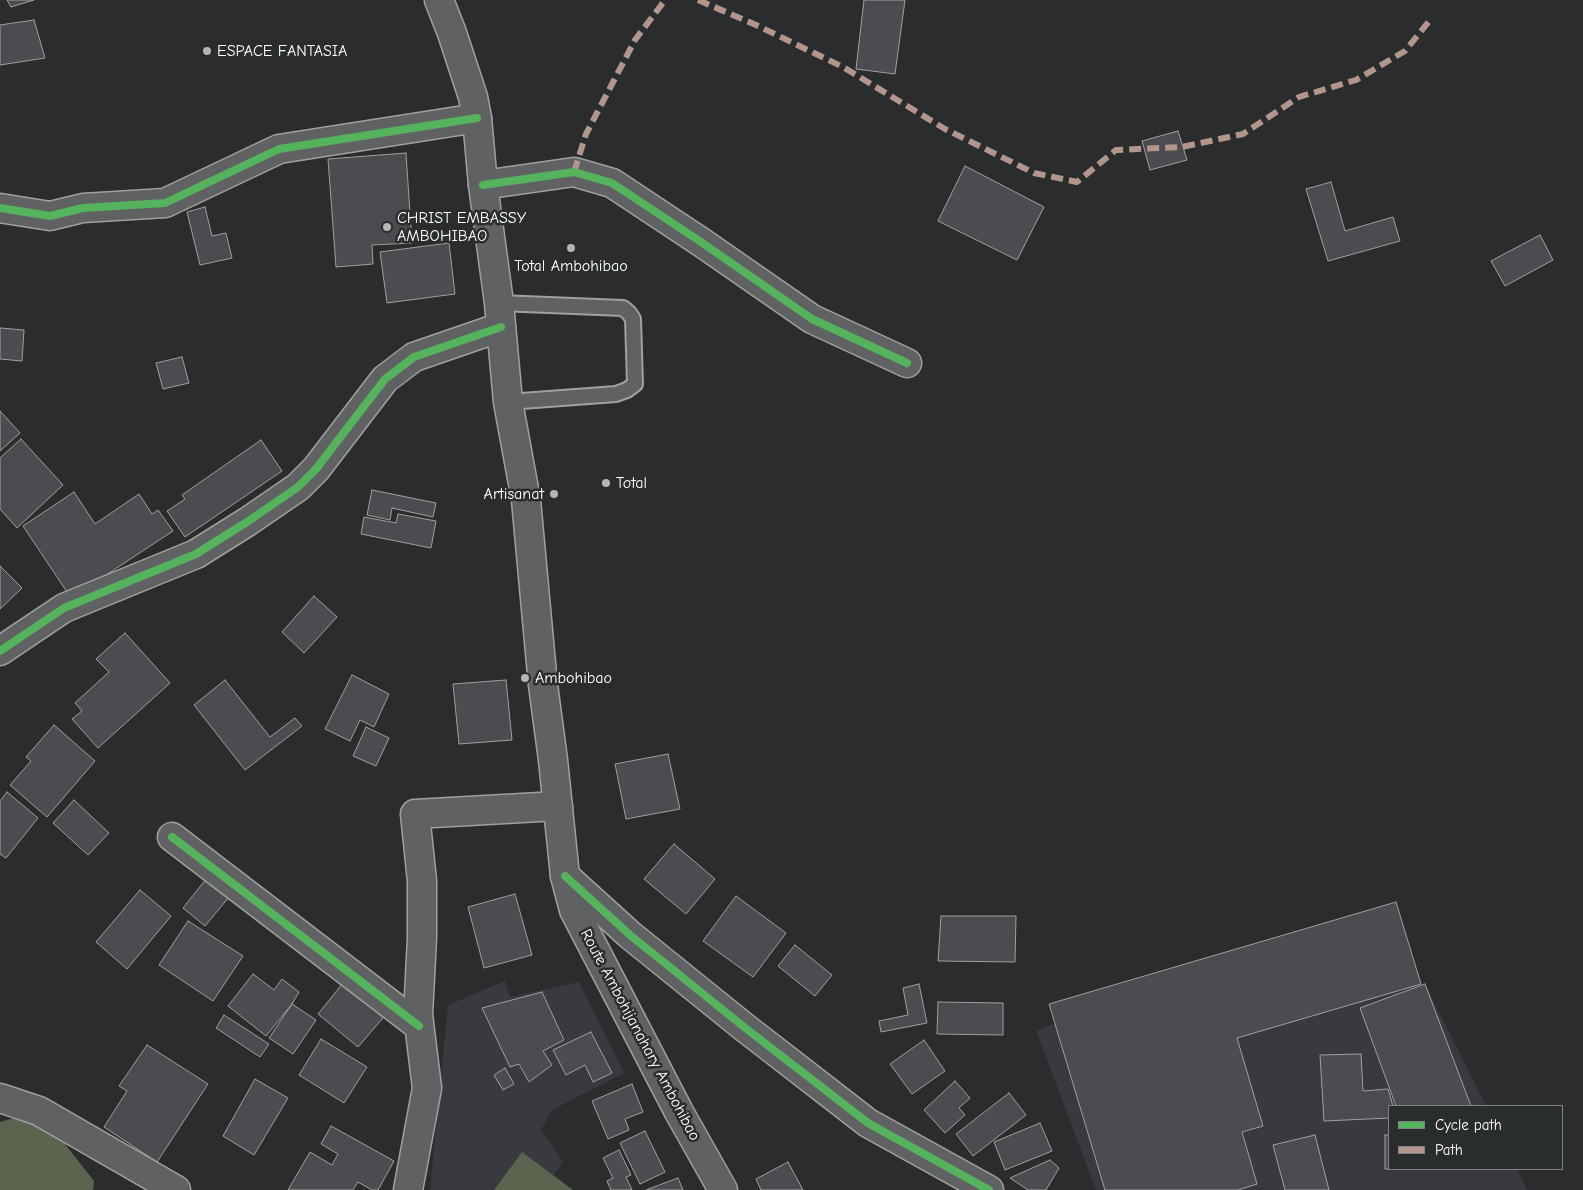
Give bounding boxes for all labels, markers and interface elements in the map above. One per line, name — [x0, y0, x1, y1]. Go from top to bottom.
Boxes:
place label: ESPACE FANTASIA — [217, 41, 347, 61]
marker: ESPACE FANTASIA — [201, 45, 213, 57]
place label: CHRIST EMBASSY AMBOHIBAO — [397, 208, 526, 246]
marker: CHRIST EMBASSY AMBOHIBAO — [381, 221, 393, 233]
marker: Total Ambohibao — [565, 242, 577, 254]
place label: Total Ambohibao — [514, 256, 628, 276]
place label: Total — [616, 473, 647, 493]
marker: Total — [600, 477, 612, 489]
place label: Artisanat — [484, 484, 544, 504]
marker: Artisanat — [548, 488, 560, 500]
place label: Ambohibao — [535, 668, 612, 688]
marker: Ambohibao — [519, 672, 531, 684]
street label: Route Ambohijanahary Ambohibao — [576, 926, 704, 1144]
legend — [1388, 1105, 1563, 1170]
text: Cycle path — [1435, 1116, 1502, 1134]
text: Path — [1435, 1141, 1463, 1159]

